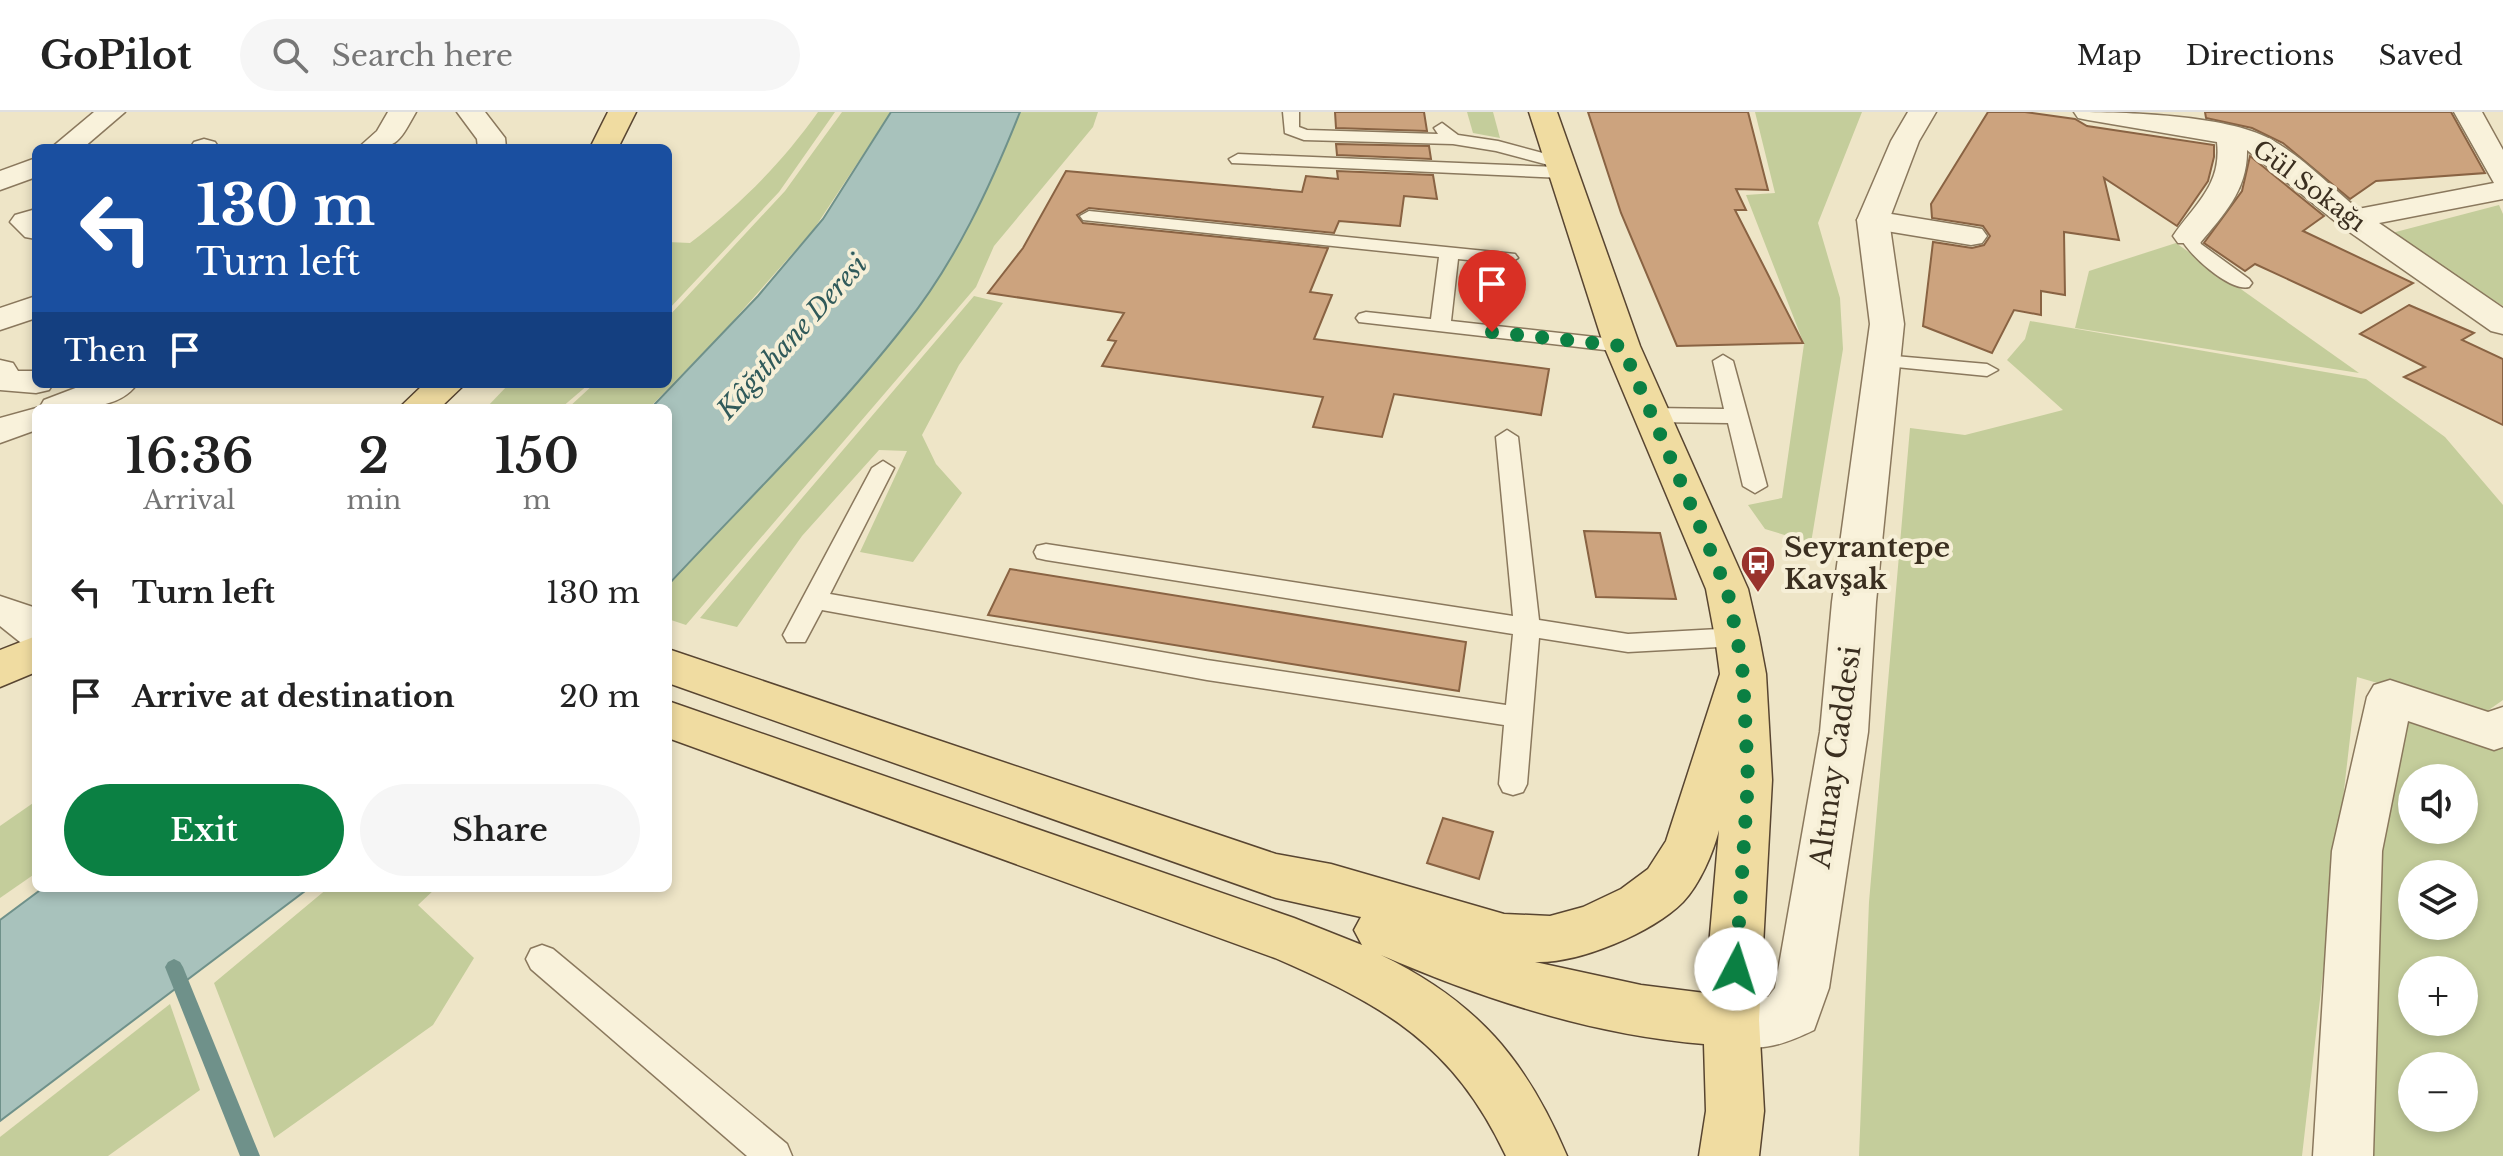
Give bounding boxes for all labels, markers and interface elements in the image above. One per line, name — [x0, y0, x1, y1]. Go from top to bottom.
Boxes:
search box — [240, 19, 800, 91]
text: GoPilot — [40, 32, 192, 79]
icon: search — [268, 33, 312, 77]
text: Search here — [332, 37, 513, 74]
text: Map — [2077, 38, 2142, 73]
text: Directions — [2186, 38, 2335, 73]
text: Saved — [2379, 38, 2463, 73]
street label: Gül Sokağı — [2247, 134, 2371, 237]
text: 130 m — [196, 171, 375, 240]
icon: left — [64, 176, 168, 280]
text: Turn left — [196, 240, 360, 285]
water label: Kâğıthane Deresi — [709, 248, 874, 426]
pin — [1458, 250, 1526, 332]
icon: arrive — [1470, 262, 1514, 306]
icon: arrive — [163, 328, 207, 372]
text: Then — [64, 332, 147, 369]
text: 16:36 — [125, 426, 254, 486]
text: 2 — [359, 426, 389, 486]
text: 150 — [494, 426, 579, 486]
text: Arrival — [143, 484, 235, 516]
text: min — [347, 484, 401, 516]
text: m — [523, 484, 551, 516]
place label: Seyrantepe Kavşak — [1784, 530, 1950, 597]
bus stop icon: Seyrantepe Kavşak — [1739, 544, 1777, 594]
icon: left — [64, 570, 108, 614]
text: Turn left — [132, 574, 275, 611]
text: 130 m — [546, 574, 640, 611]
street label: Altınay Caddesi — [1802, 644, 1868, 872]
icon: arrive — [64, 674, 108, 718]
text: Arrive at destination — [132, 678, 455, 715]
text: 20 m — [559, 678, 640, 715]
map controls — [2398, 764, 2478, 1132]
button: sound — [2398, 764, 2478, 844]
button: Exit — [64, 784, 344, 876]
button: Share — [360, 784, 640, 876]
button: layers — [2398, 860, 2478, 940]
position arrow — [1694, 927, 1778, 1011]
button: + — [2398, 956, 2478, 1036]
button: − — [2398, 1052, 2478, 1132]

